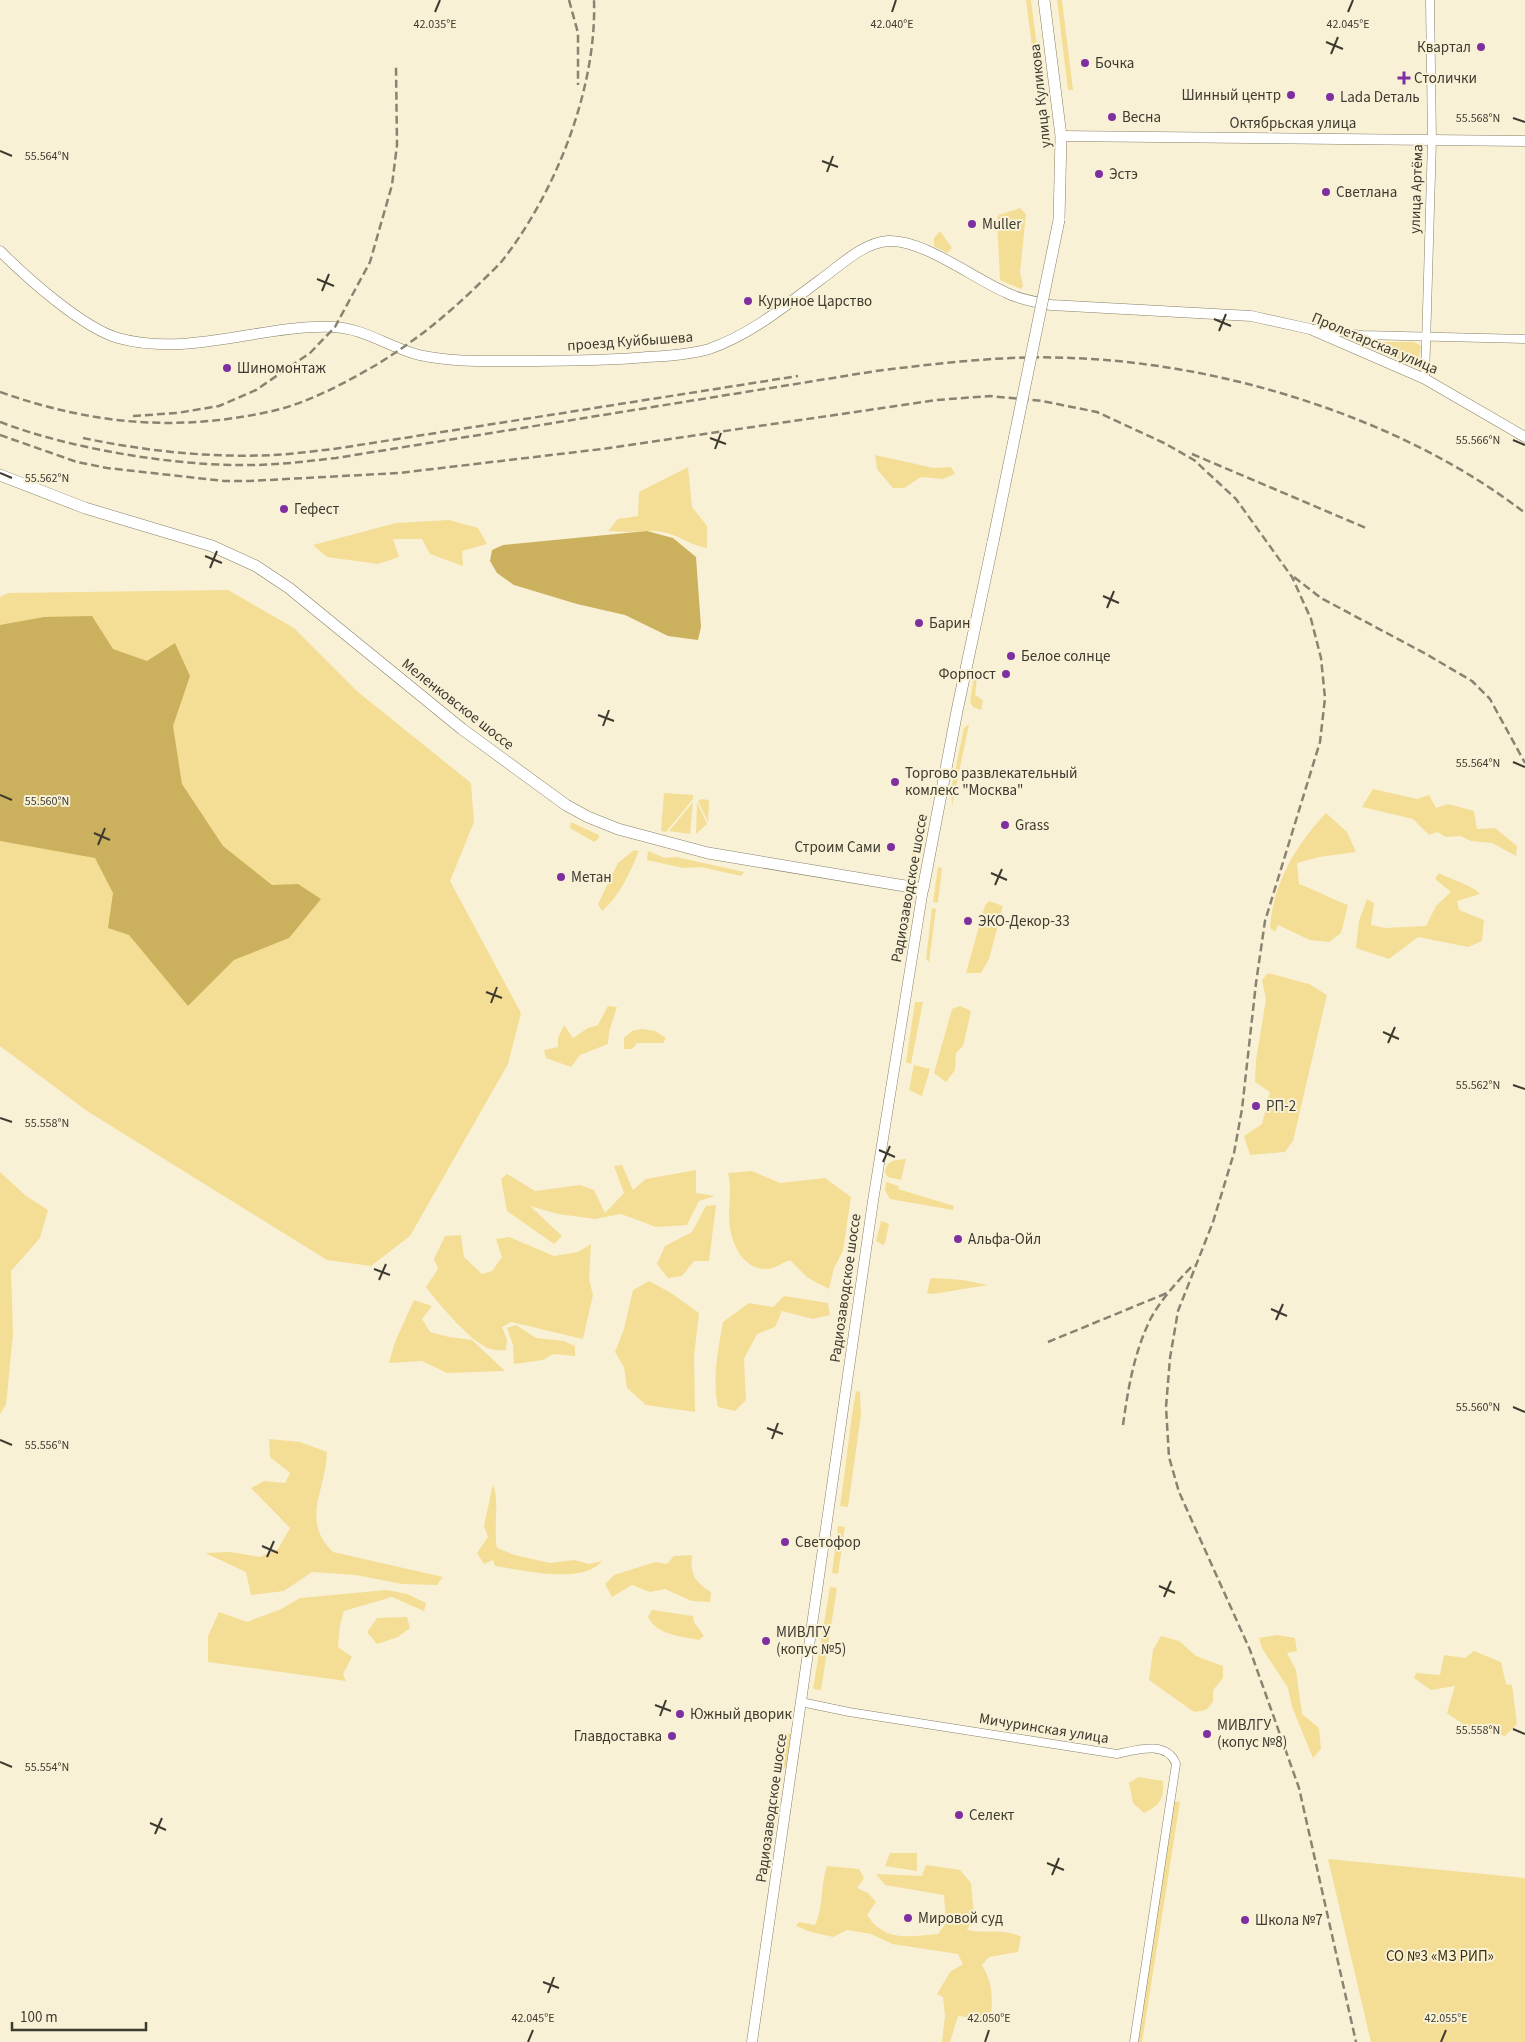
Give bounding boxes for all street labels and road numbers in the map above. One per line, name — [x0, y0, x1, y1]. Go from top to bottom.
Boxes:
street label: улица Куликова — [1025, 43, 1056, 149]
street label: Октябрьская улица — [1230, 113, 1356, 134]
street label: улица Артёма — [1404, 144, 1429, 234]
street label: Пролетарская улица — [1308, 307, 1441, 380]
street label: проезд Куйбышева — [566, 327, 694, 356]
street label: Меленковское шоссе — [397, 654, 518, 755]
street label: Радиозаводское шоссе — [886, 812, 933, 964]
street label: Радиозаводское шоссе — [825, 1212, 866, 1364]
street label: Мичуринская улица — [978, 1708, 1110, 1749]
street label: Радиозаводское шоссе — [751, 1732, 792, 1884]

